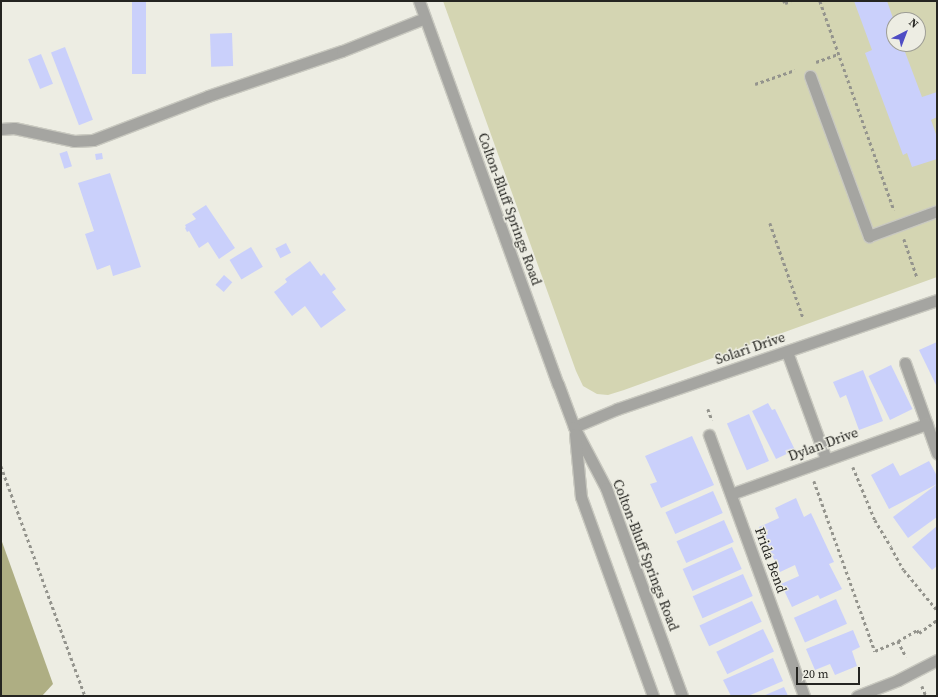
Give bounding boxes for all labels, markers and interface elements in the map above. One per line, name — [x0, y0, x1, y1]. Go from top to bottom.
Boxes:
north arrow — [886, 12, 926, 52]
text: N — [906, 15, 922, 32]
street label: Colton-Bluff Springs Road — [475, 130, 545, 288]
street label: Solari Drive — [713, 328, 787, 368]
street label: Dylan Drive — [786, 424, 860, 464]
street label: Colton-Bluff Springs Road — [609, 477, 683, 633]
street label: Frida Bend — [751, 525, 791, 595]
scale bar — [798, 659, 862, 685]
text: 20 m — [803, 666, 829, 682]

